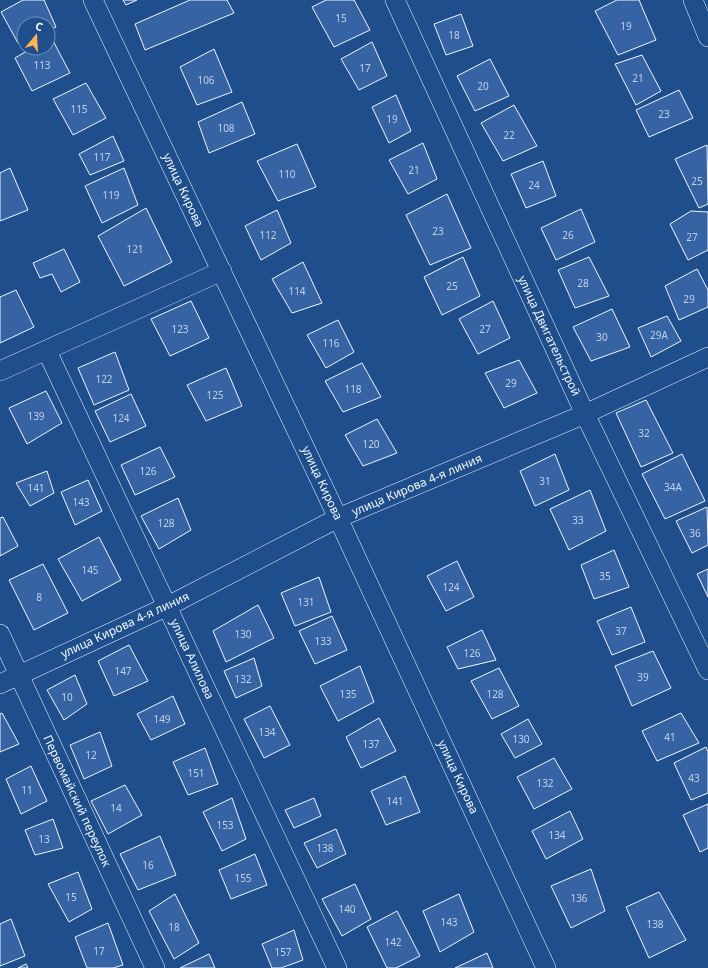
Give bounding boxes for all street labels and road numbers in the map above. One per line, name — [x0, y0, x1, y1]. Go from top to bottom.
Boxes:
street label: улица Кирова — [159, 150, 208, 230]
street label: улица Двигательстрой — [514, 273, 585, 399]
street label: улица Кирова — [298, 443, 347, 523]
street label: улица Кирова 4-я линия — [349, 449, 485, 520]
street label: улица Кирова 4-я линия — [58, 587, 192, 662]
street label: улица Алилова — [166, 616, 219, 702]
street label: Первомайский переулок — [39, 732, 116, 870]
street label: улица Кирова — [434, 737, 483, 817]

